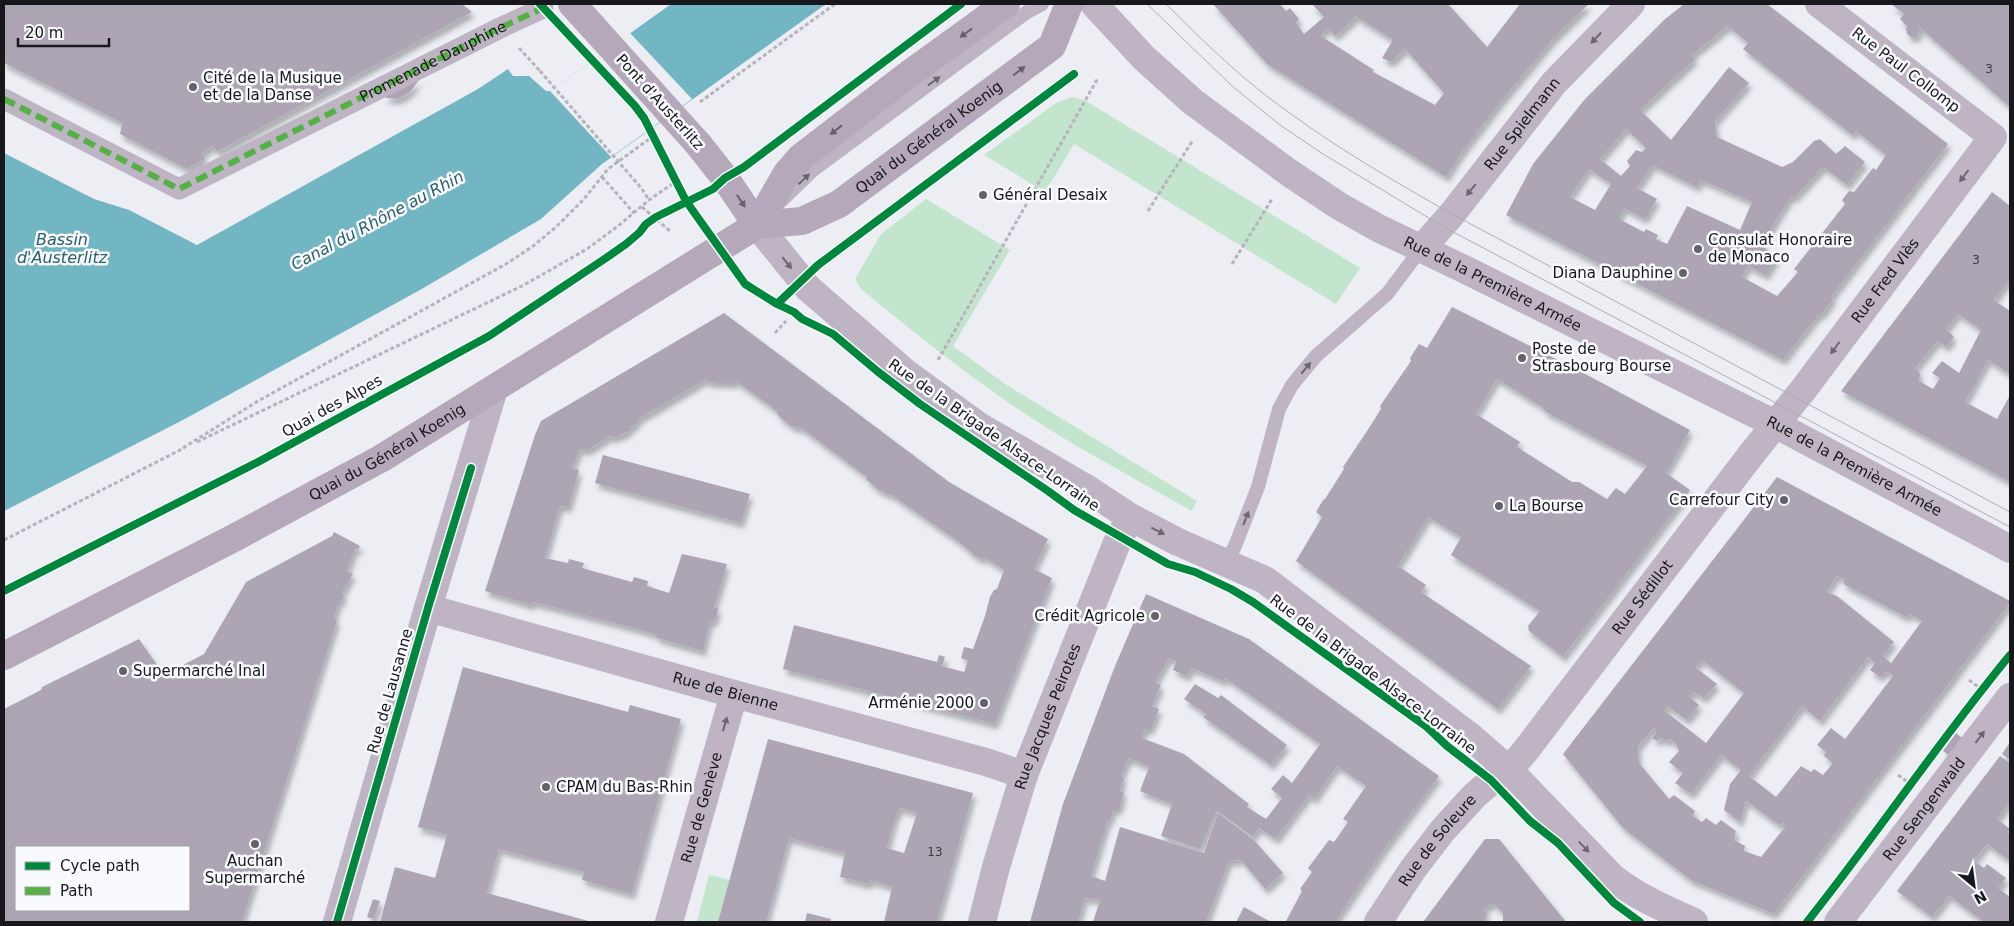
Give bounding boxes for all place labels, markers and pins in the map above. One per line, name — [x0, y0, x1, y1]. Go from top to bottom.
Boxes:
place label: Cité de la Musique et de la Danse — [203, 69, 342, 104]
marker: Cité de la Musique et de la Danse — [187, 81, 199, 93]
place label: Général Desaix — [993, 186, 1108, 204]
marker: Général Desaix — [977, 189, 989, 201]
place label: Consulat Honoraire de Monaco — [1708, 231, 1852, 266]
marker: Consulat Honoraire de Monaco — [1692, 243, 1704, 255]
place label: Diana Dauphine — [1552, 264, 1673, 282]
marker: Diana Dauphine — [1677, 267, 1689, 279]
place label: Poste de Strasbourg Bourse — [1532, 340, 1671, 375]
marker: Poste de Strasbourg Bourse — [1516, 352, 1528, 364]
place label: Carrefour City — [1669, 491, 1774, 509]
marker: Carrefour City — [1778, 494, 1790, 506]
place label: La Bourse — [1509, 497, 1584, 515]
marker: La Bourse — [1493, 500, 1505, 512]
place label: Crédit Agricole — [1034, 607, 1145, 625]
marker: Crédit Agricole — [1149, 610, 1161, 622]
place label: Supermarché Inal — [133, 662, 265, 680]
marker: Supermarché Inal — [117, 665, 129, 677]
place label: Arménie 2000 — [868, 694, 974, 712]
marker: Arménie 2000 — [978, 697, 990, 709]
place label: CPAM du Bas-Rhin — [556, 778, 693, 796]
marker: CPAM du Bas-Rhin — [540, 781, 552, 793]
marker: Auchan Supermarché — [249, 838, 261, 850]
place label: Auchan Supermarché — [205, 852, 305, 887]

